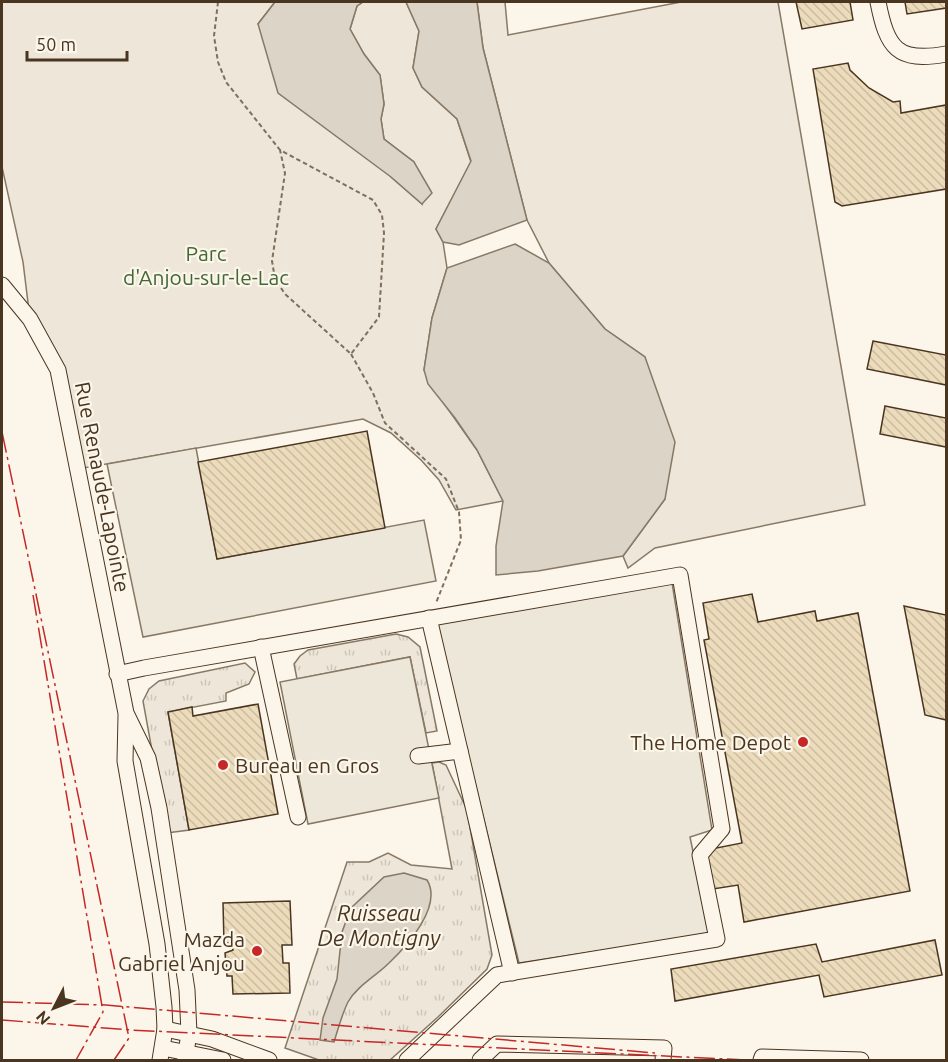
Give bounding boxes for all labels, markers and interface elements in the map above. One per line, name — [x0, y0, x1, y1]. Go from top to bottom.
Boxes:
scale bar — [27, 24, 128, 62]
text: 50 m — [36, 34, 76, 54]
park label: Parc d'Anjou-sur-le-Lac — [123, 241, 289, 289]
street label: Rue Renaude-Lapointe — [71, 380, 135, 594]
place label: The Home Depot — [630, 730, 791, 754]
marker: The Home Depot — [796, 735, 810, 749]
place label: Bureau en Gros — [235, 753, 379, 777]
marker: Bureau en Gros — [216, 758, 230, 772]
water label: Ruisseau De Montigny — [318, 900, 441, 950]
place label: Mazda Gabriel Anjou — [118, 927, 245, 975]
marker: Mazda Gabriel Anjou — [250, 944, 264, 958]
north arrow — [24, 978, 84, 1038]
text: N — [32, 1008, 54, 1028]

